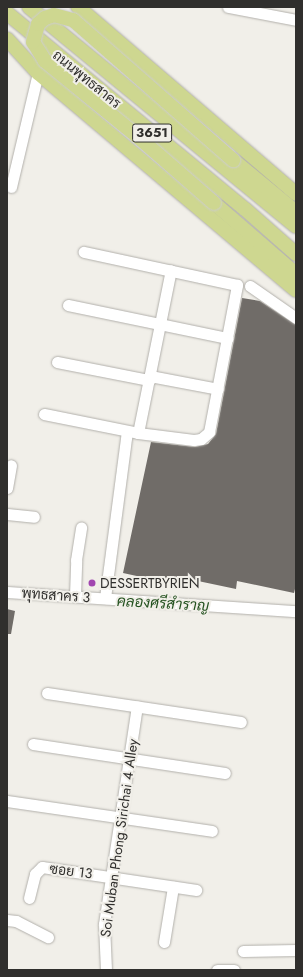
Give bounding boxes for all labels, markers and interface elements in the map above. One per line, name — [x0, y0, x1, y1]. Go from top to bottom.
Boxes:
street label: ถนนพุทธสาคร — [49, 46, 125, 112]
road number: 3651 — [132, 122, 172, 144]
place label: DESSERTBYRIEN — [100, 575, 200, 591]
marker: DESSERTBYRIEN — [87, 578, 97, 588]
street label: พุทธสาคร 3 — [21, 584, 91, 606]
water label: คลองศรีสำราญ — [116, 593, 210, 615]
street label: Soi Muban Phong Sirichai 4 Alley — [97, 738, 141, 938]
street label: ซอย 13 — [49, 860, 93, 882]

